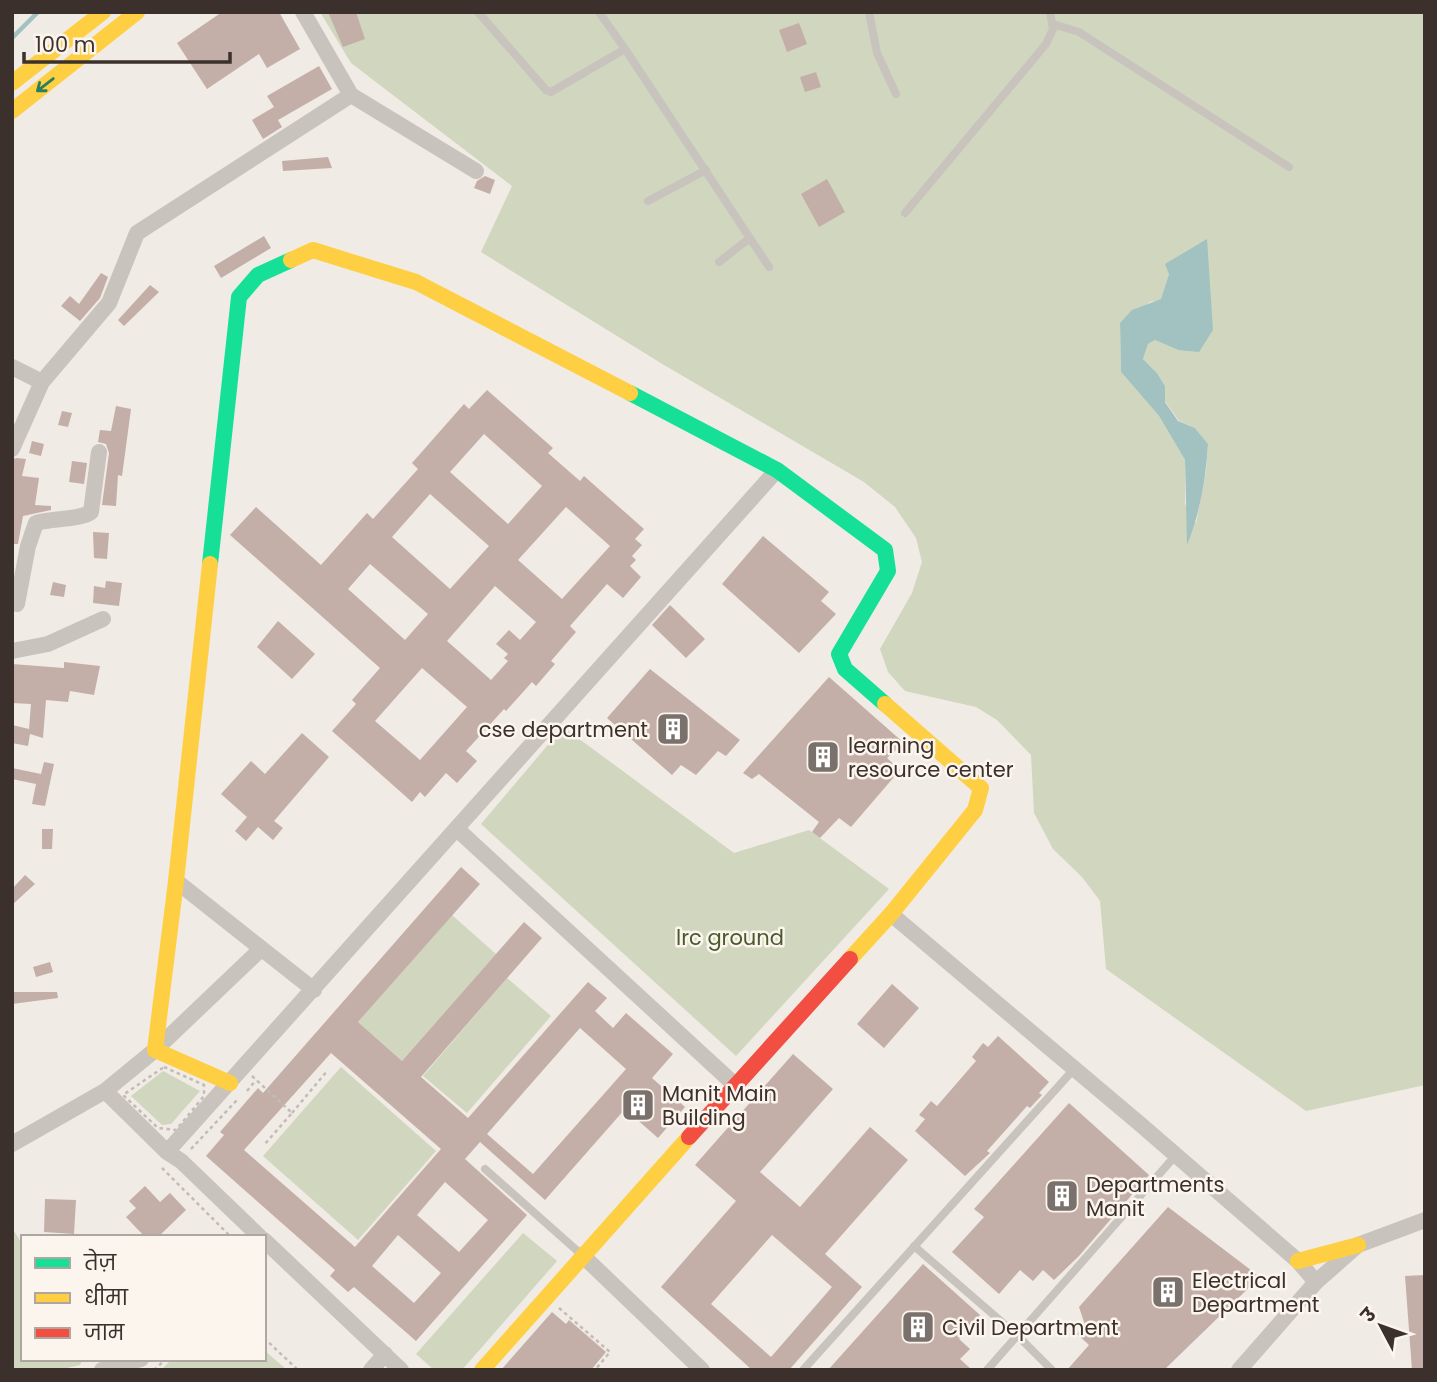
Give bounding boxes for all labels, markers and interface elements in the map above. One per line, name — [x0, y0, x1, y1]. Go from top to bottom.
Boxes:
scale bar — [24, 21, 231, 65]
text: 100 m — [35, 30, 95, 59]
one-way arrow — [36, 77, 54, 93]
building icon: cse department — [654, 710, 692, 748]
place label: cse department — [479, 715, 648, 744]
place label: learning resource center — [848, 731, 1014, 784]
building icon: learning resource center — [804, 738, 842, 776]
park label: lrc ground — [676, 923, 784, 952]
place label: Manit Main Building — [662, 1079, 777, 1132]
building icon: Manit Main Building — [619, 1086, 657, 1124]
place label: Departments Manit — [1086, 1170, 1224, 1223]
building icon: Departments Manit — [1043, 1177, 1081, 1215]
legend — [21, 1235, 266, 1361]
text: तेज़ — [83, 1248, 118, 1277]
place label: Electrical Department — [1192, 1266, 1319, 1319]
building icon: Electrical Department — [1149, 1273, 1187, 1311]
text: धीमा — [84, 1283, 129, 1312]
north arrow — [1346, 1291, 1416, 1361]
text: उ — [1354, 1301, 1383, 1329]
building icon: Civil Department — [899, 1308, 937, 1346]
place label: Civil Department — [942, 1313, 1119, 1342]
text: जाम — [83, 1318, 126, 1347]

